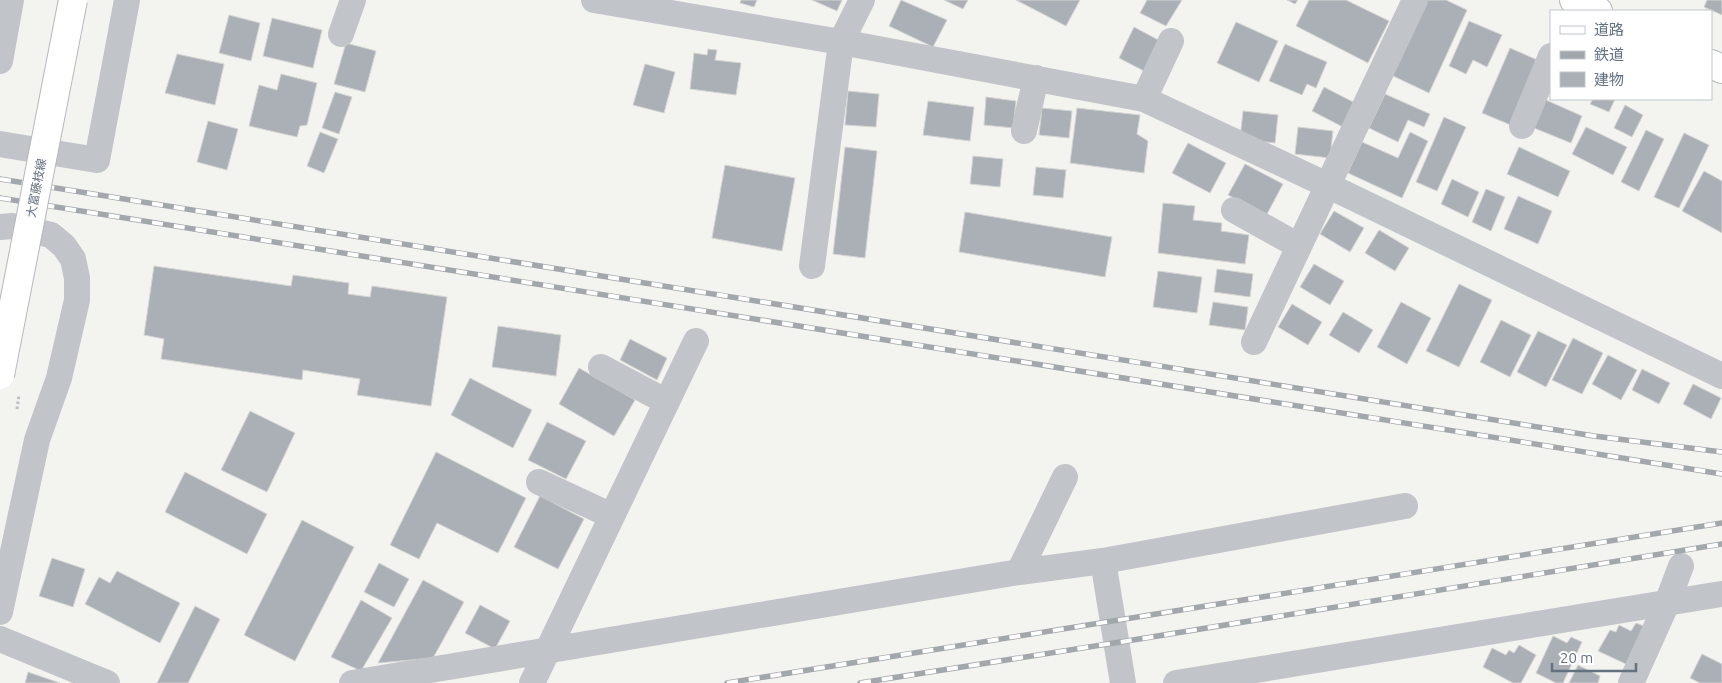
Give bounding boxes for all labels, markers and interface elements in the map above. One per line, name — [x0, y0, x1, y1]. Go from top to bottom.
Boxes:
legend — [1550, 10, 1712, 100]
text: 道路 — [1594, 21, 1624, 38]
text: 鉄道 — [1594, 46, 1624, 63]
text: 建物 — [1594, 71, 1624, 88]
street label: 大富藤枝線 — [24, 157, 48, 219]
scale bar — [1552, 640, 1636, 672]
text: 20 m — [1560, 649, 1593, 666]

